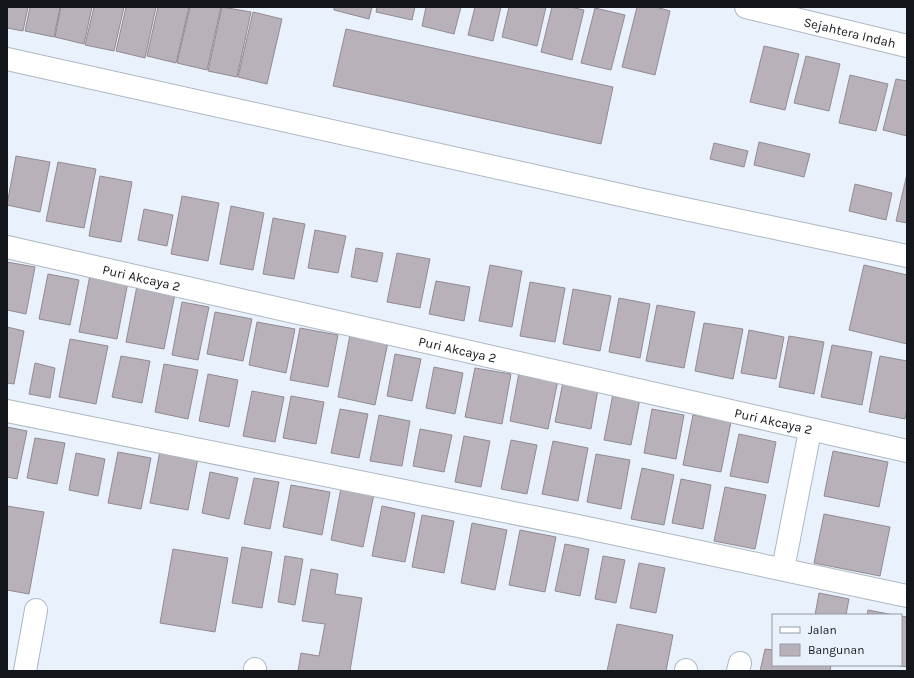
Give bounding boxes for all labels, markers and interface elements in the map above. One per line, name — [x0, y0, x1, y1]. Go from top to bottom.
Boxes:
street label: Sejahtera Indah — [802, 14, 898, 51]
street label: Puri Akcaya 2 — [101, 261, 182, 294]
street label: Puri Akcaya 2 — [417, 333, 498, 365]
street label: Puri Akcaya 2 — [733, 405, 814, 437]
legend — [772, 614, 902, 666]
text: Jalan — [808, 623, 837, 637]
text: Bangunan — [808, 643, 864, 657]

